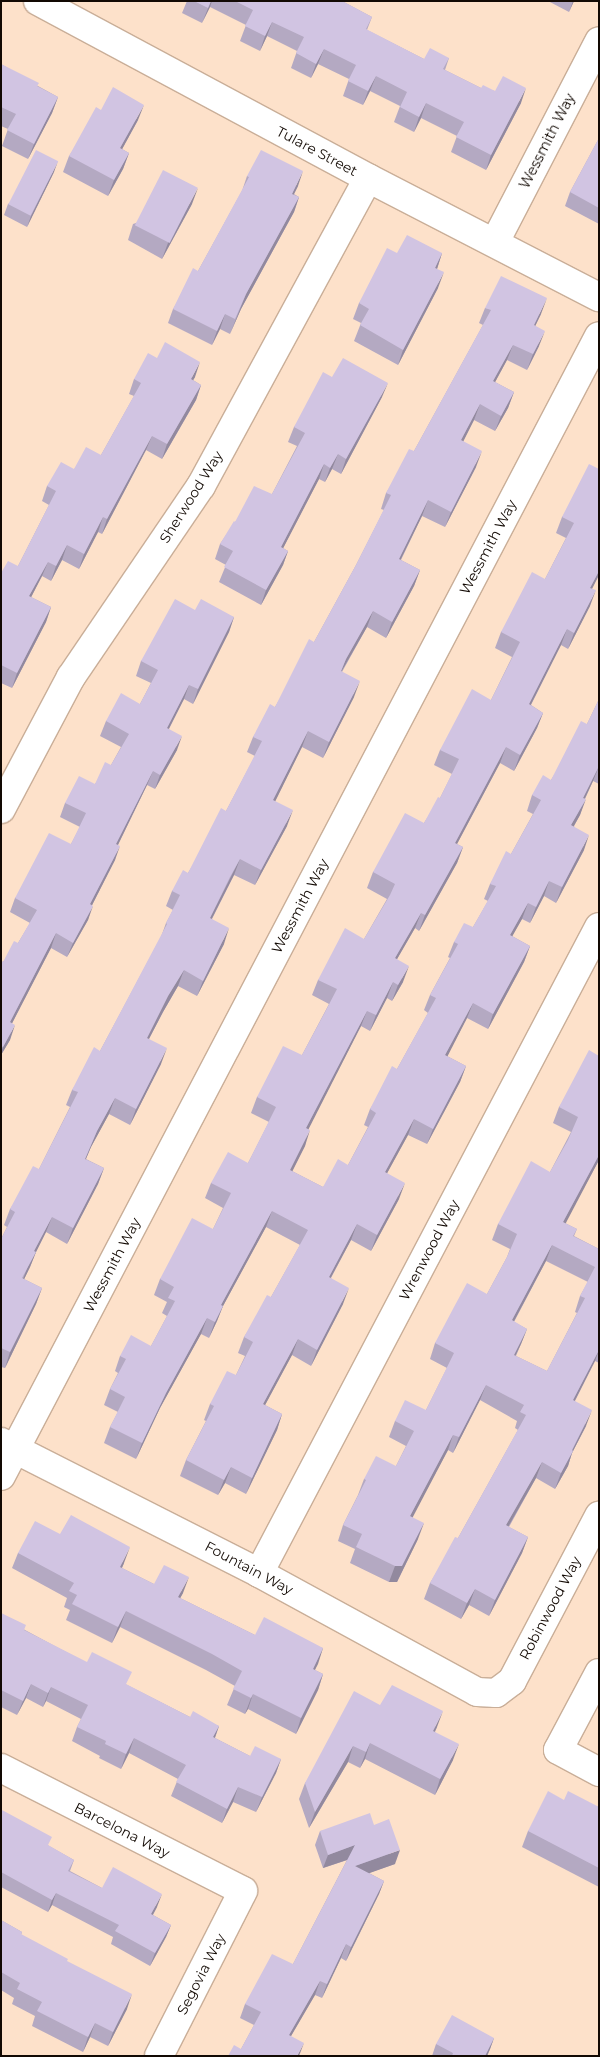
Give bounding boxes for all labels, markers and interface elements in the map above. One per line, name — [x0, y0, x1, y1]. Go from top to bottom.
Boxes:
street label: Wessmith Way — [516, 91, 578, 191]
street label: Tulare Street — [274, 123, 360, 179]
street label: Sherwood Way — [156, 448, 226, 546]
street label: Wessmith Way — [456, 497, 520, 597]
street label: Wessmith Way — [268, 856, 332, 956]
street label: Wrenwood Way — [395, 1197, 463, 1303]
street label: Wessmith Way — [80, 1215, 144, 1315]
street label: Fountain Way — [202, 1538, 296, 1598]
street label: Robinwood Way — [516, 1553, 584, 1663]
street label: Barcelona Way — [72, 1799, 172, 1861]
street label: Segovia Way — [173, 1931, 229, 2017]

